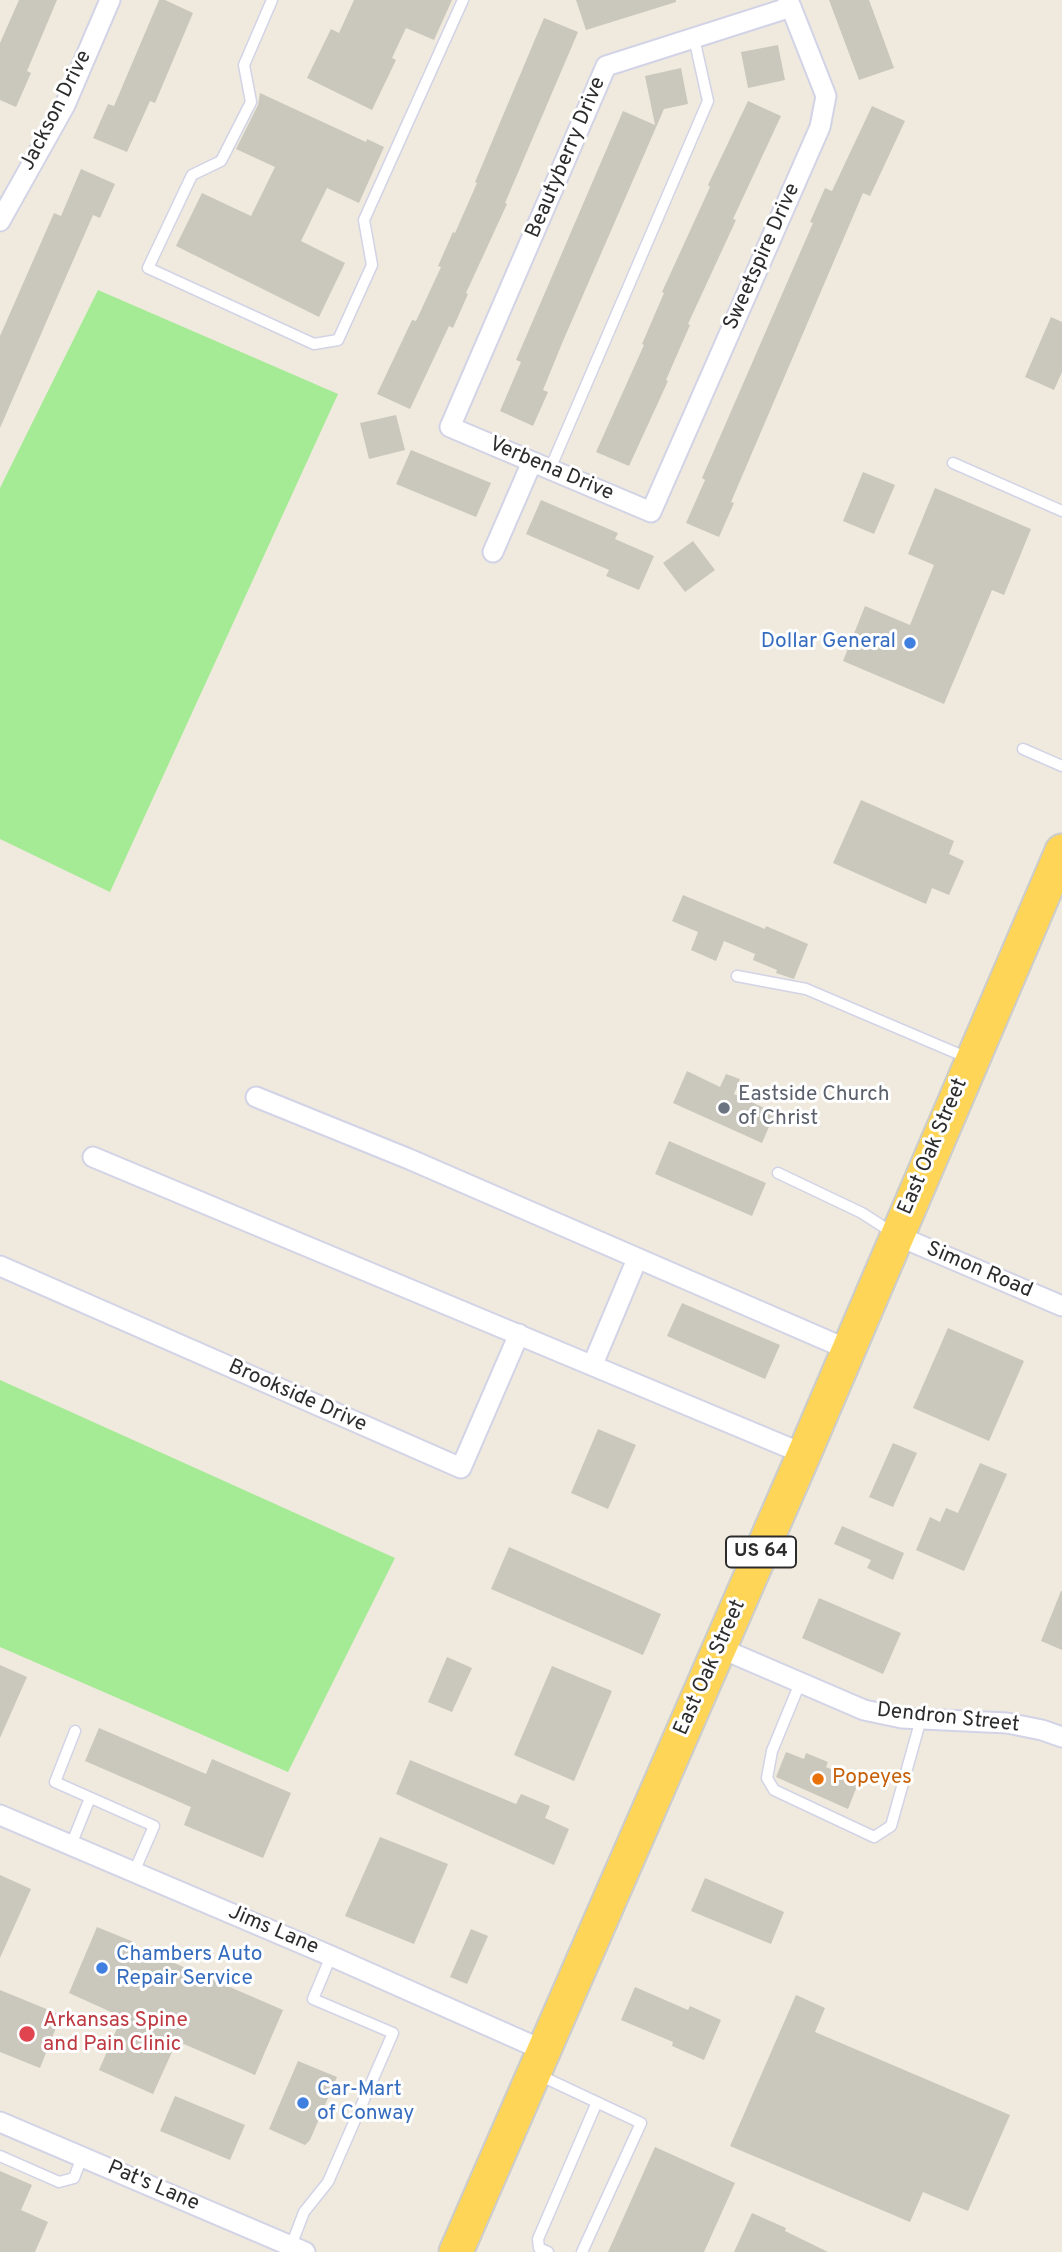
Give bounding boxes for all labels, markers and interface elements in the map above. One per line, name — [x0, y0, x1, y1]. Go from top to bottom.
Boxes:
street label: Jackson Drive — [16, 47, 98, 175]
street label: Beautyberry Drive — [522, 74, 612, 242]
street label: Sweetspire Drive — [719, 180, 807, 334]
street label: Verbena Drive — [485, 433, 617, 507]
place label: Dollar General — [761, 630, 896, 656]
marker: Dollar General — [902, 635, 918, 651]
street label: East Oak Street — [894, 1075, 974, 1219]
place label: Eastside Church of Christ — [738, 1083, 889, 1133]
marker: Eastside Church of Christ — [716, 1100, 732, 1116]
street label: Simon Road — [922, 1237, 1036, 1305]
street label: Brookside Drive — [224, 1355, 370, 1439]
road number: US 64 — [726, 1536, 796, 1568]
street label: East Oak Street — [670, 1596, 752, 1740]
street label: Dendron Street — [875, 1699, 1021, 1739]
place label: Popeyes — [832, 1766, 912, 1792]
marker: Popeyes — [810, 1771, 826, 1787]
street label: Jims Lane — [224, 1901, 322, 1961]
place label: Chambers Auto Repair Service — [116, 1943, 262, 1993]
marker: Chambers Auto Repair Service — [94, 1960, 110, 1976]
place label: Arkansas Spine and Pain Clinic — [43, 2009, 188, 2059]
marker: Arkansas Spine and Pain Clinic — [17, 2024, 37, 2044]
place label: Car-Mart of Conway — [317, 2078, 414, 2128]
marker: Car-Mart of Conway — [295, 2095, 311, 2111]
street label: Pat's Lane — [103, 2156, 203, 2218]

